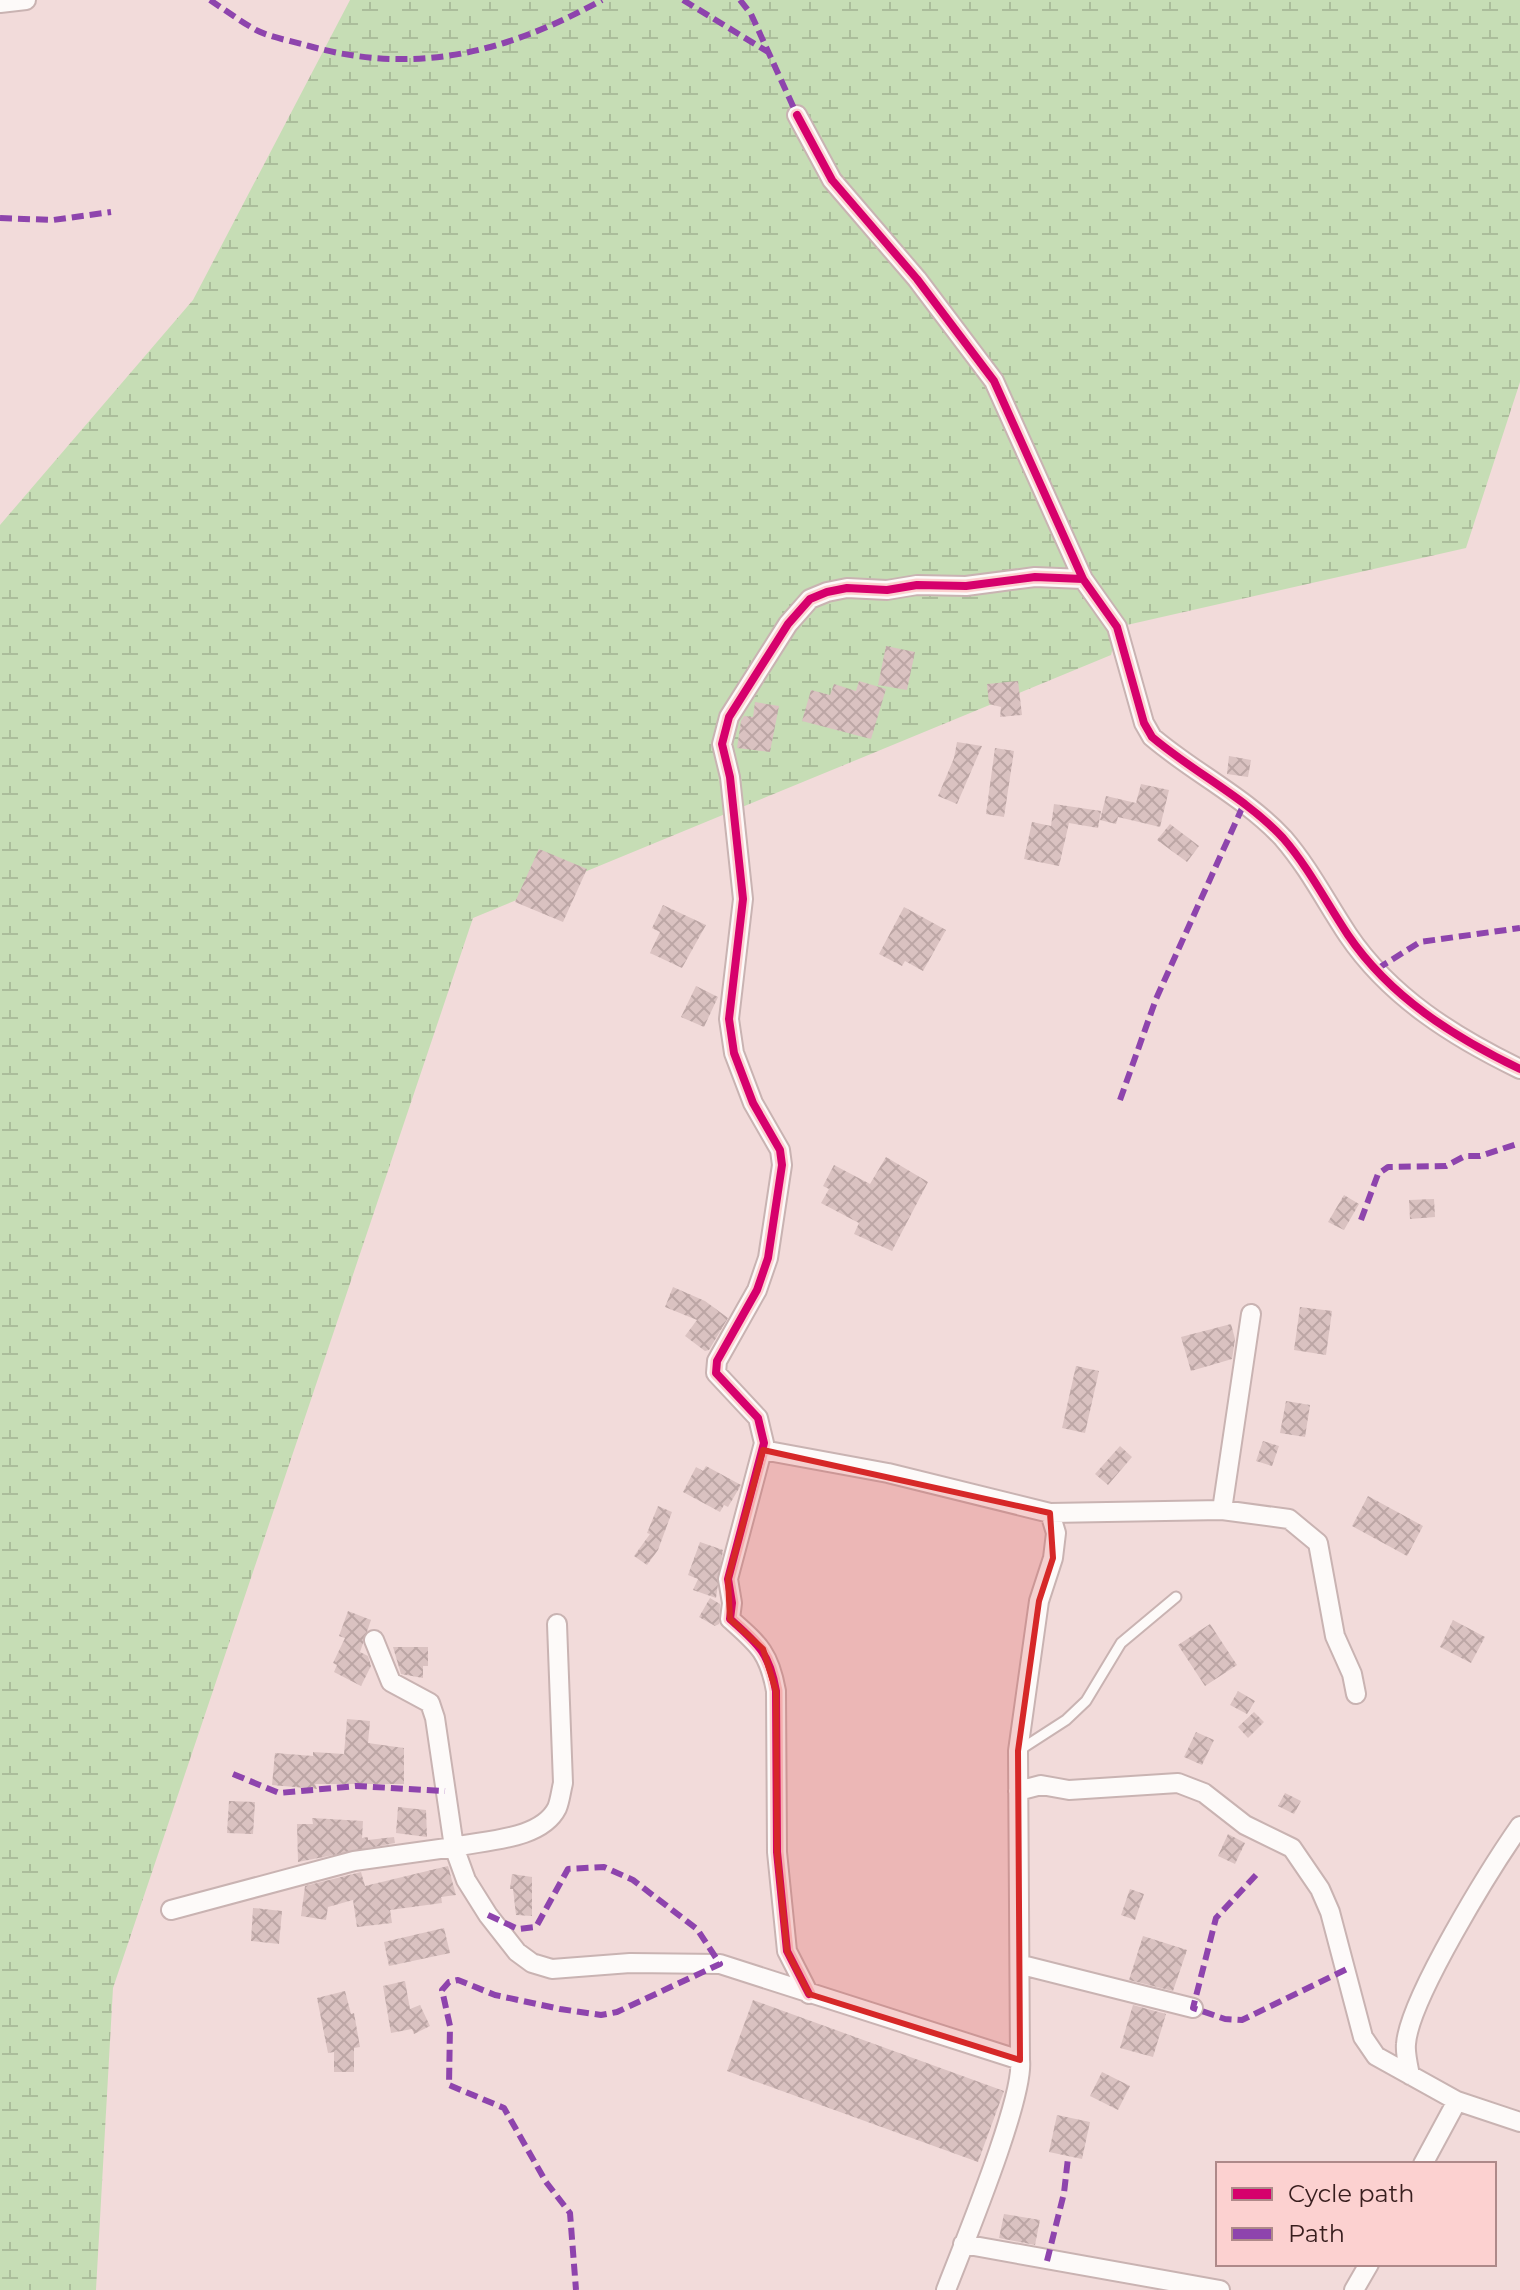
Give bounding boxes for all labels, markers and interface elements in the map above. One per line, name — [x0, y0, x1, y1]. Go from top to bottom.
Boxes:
legend — [1216, 2162, 1496, 2266]
text: Cycle path — [1288, 2179, 1415, 2208]
text: Path — [1288, 2219, 1345, 2248]

